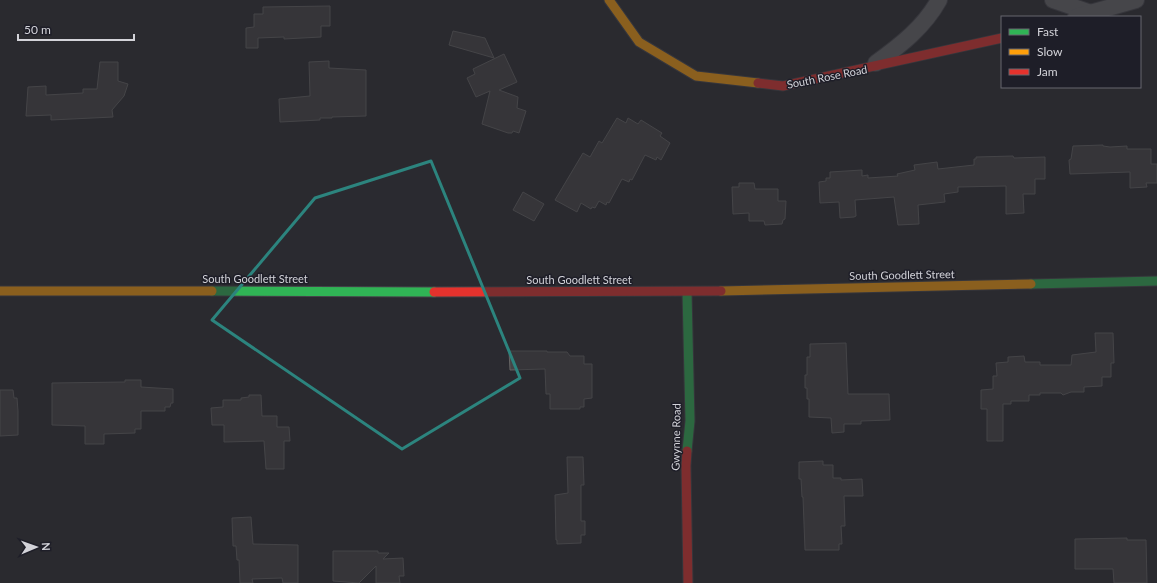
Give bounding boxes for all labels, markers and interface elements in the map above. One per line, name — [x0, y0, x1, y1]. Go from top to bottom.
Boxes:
scale bar — [18, 16, 134, 42]
legend — [1001, 16, 1141, 88]
text: 50 m — [24, 22, 51, 37]
text: Fast — [1037, 24, 1059, 39]
text: Slow — [1037, 44, 1063, 59]
street label: South Rose Road — [786, 62, 868, 91]
text: Jam — [1037, 64, 1058, 79]
street label: South Goodlett Street — [849, 267, 955, 282]
street label: South Goodlett Street — [202, 272, 308, 285]
street label: South Goodlett Street — [526, 273, 632, 286]
street label: Gwynne Road — [668, 403, 683, 471]
north arrow — [16, 527, 56, 567]
text: N — [40, 542, 53, 551]

